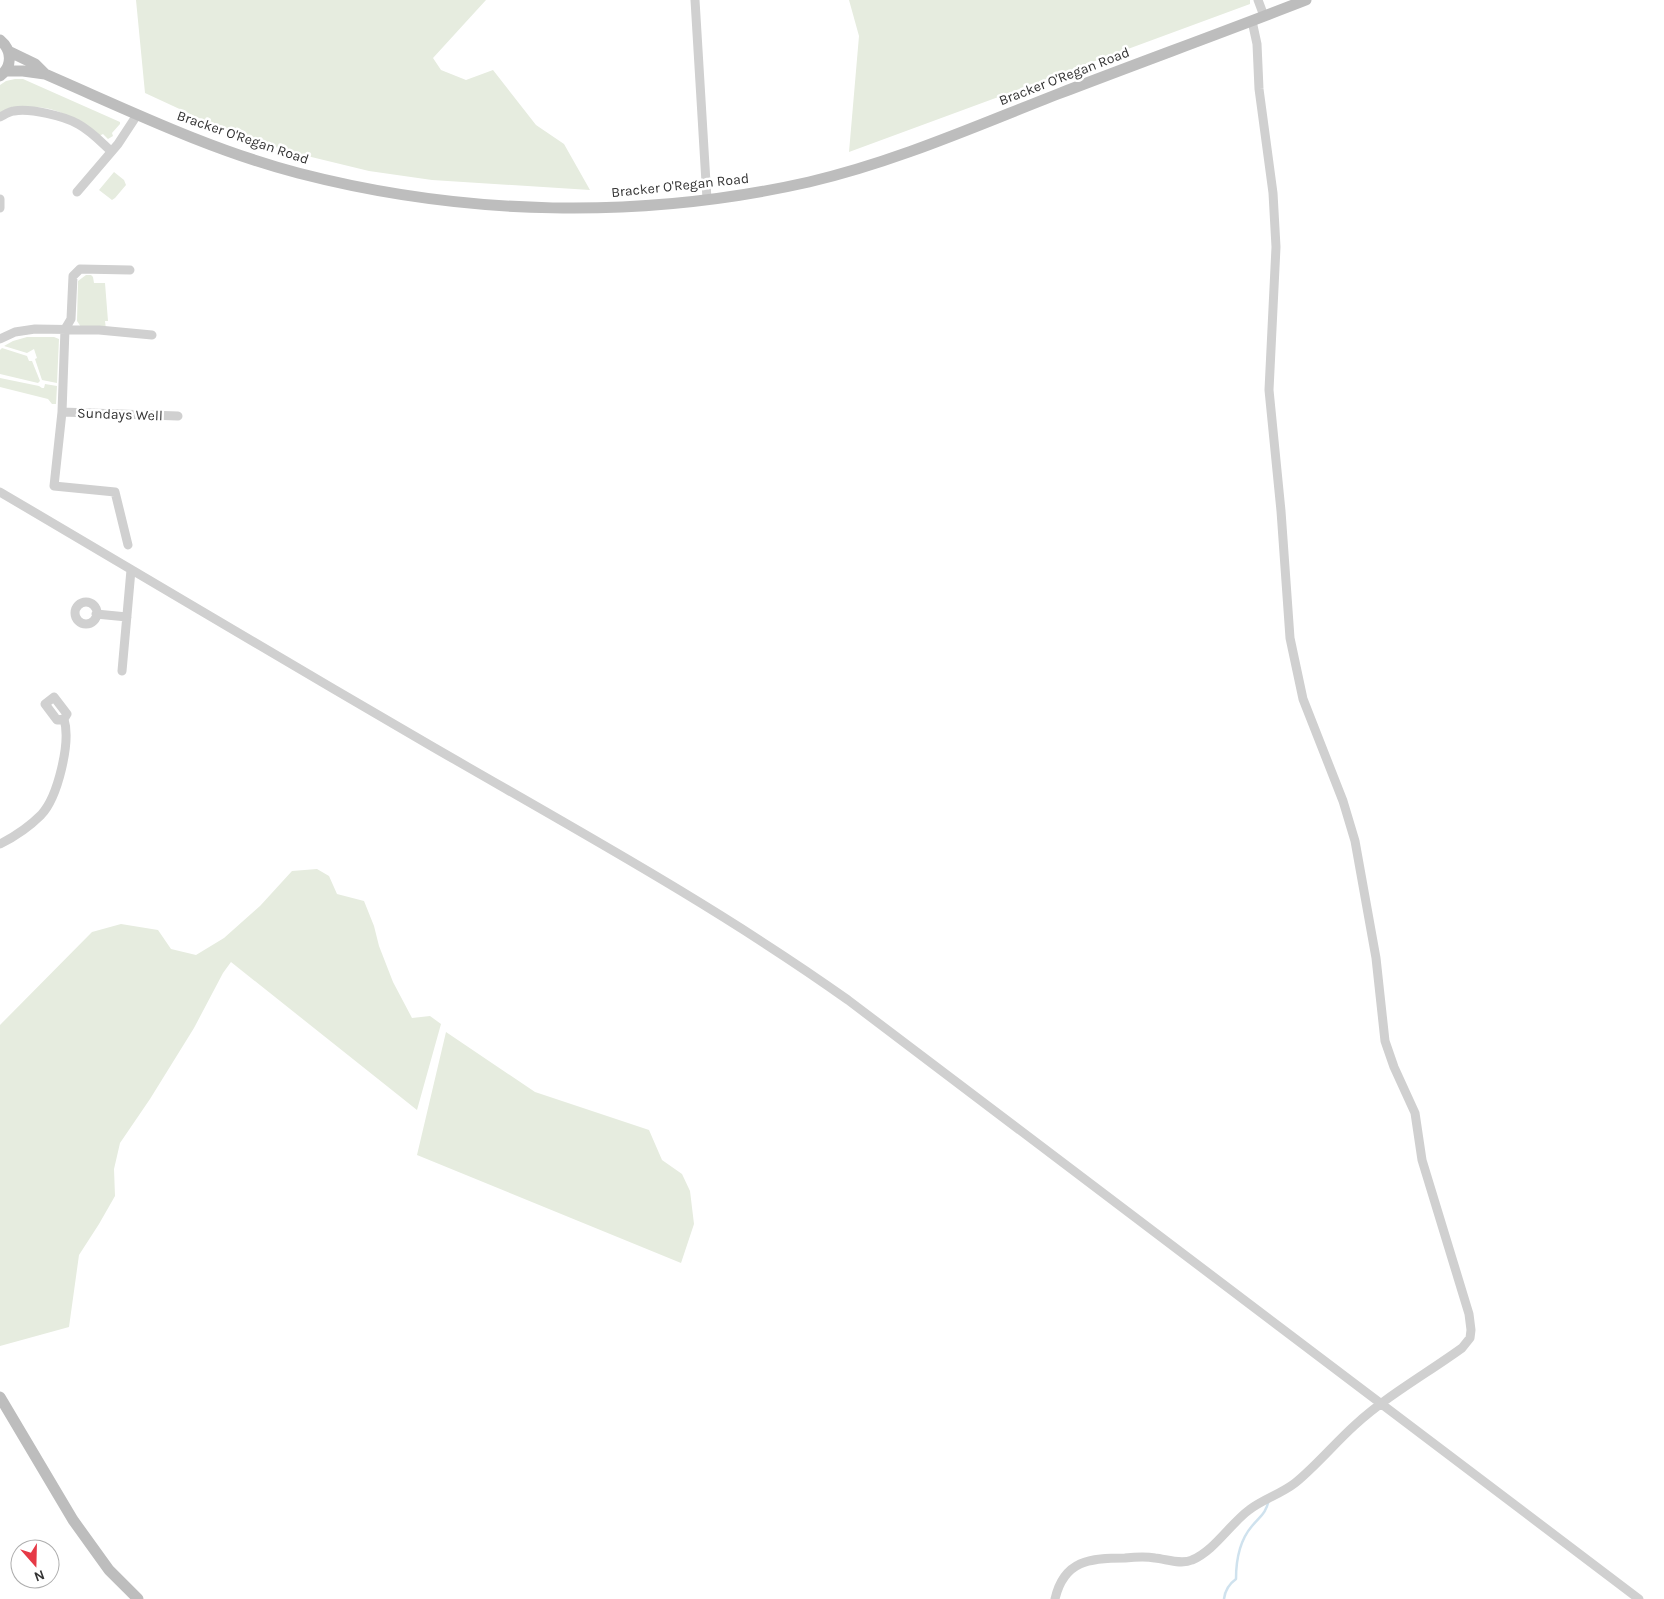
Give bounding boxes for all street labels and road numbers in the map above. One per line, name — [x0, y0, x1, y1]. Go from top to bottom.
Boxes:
street label: Bracker O'Regan Road — [996, 44, 1132, 109]
street label: Bracker O'Regan Road — [175, 107, 311, 168]
street label: Bracker O'Regan Road — [610, 170, 750, 201]
street label: Sundays Well — [77, 405, 163, 424]

